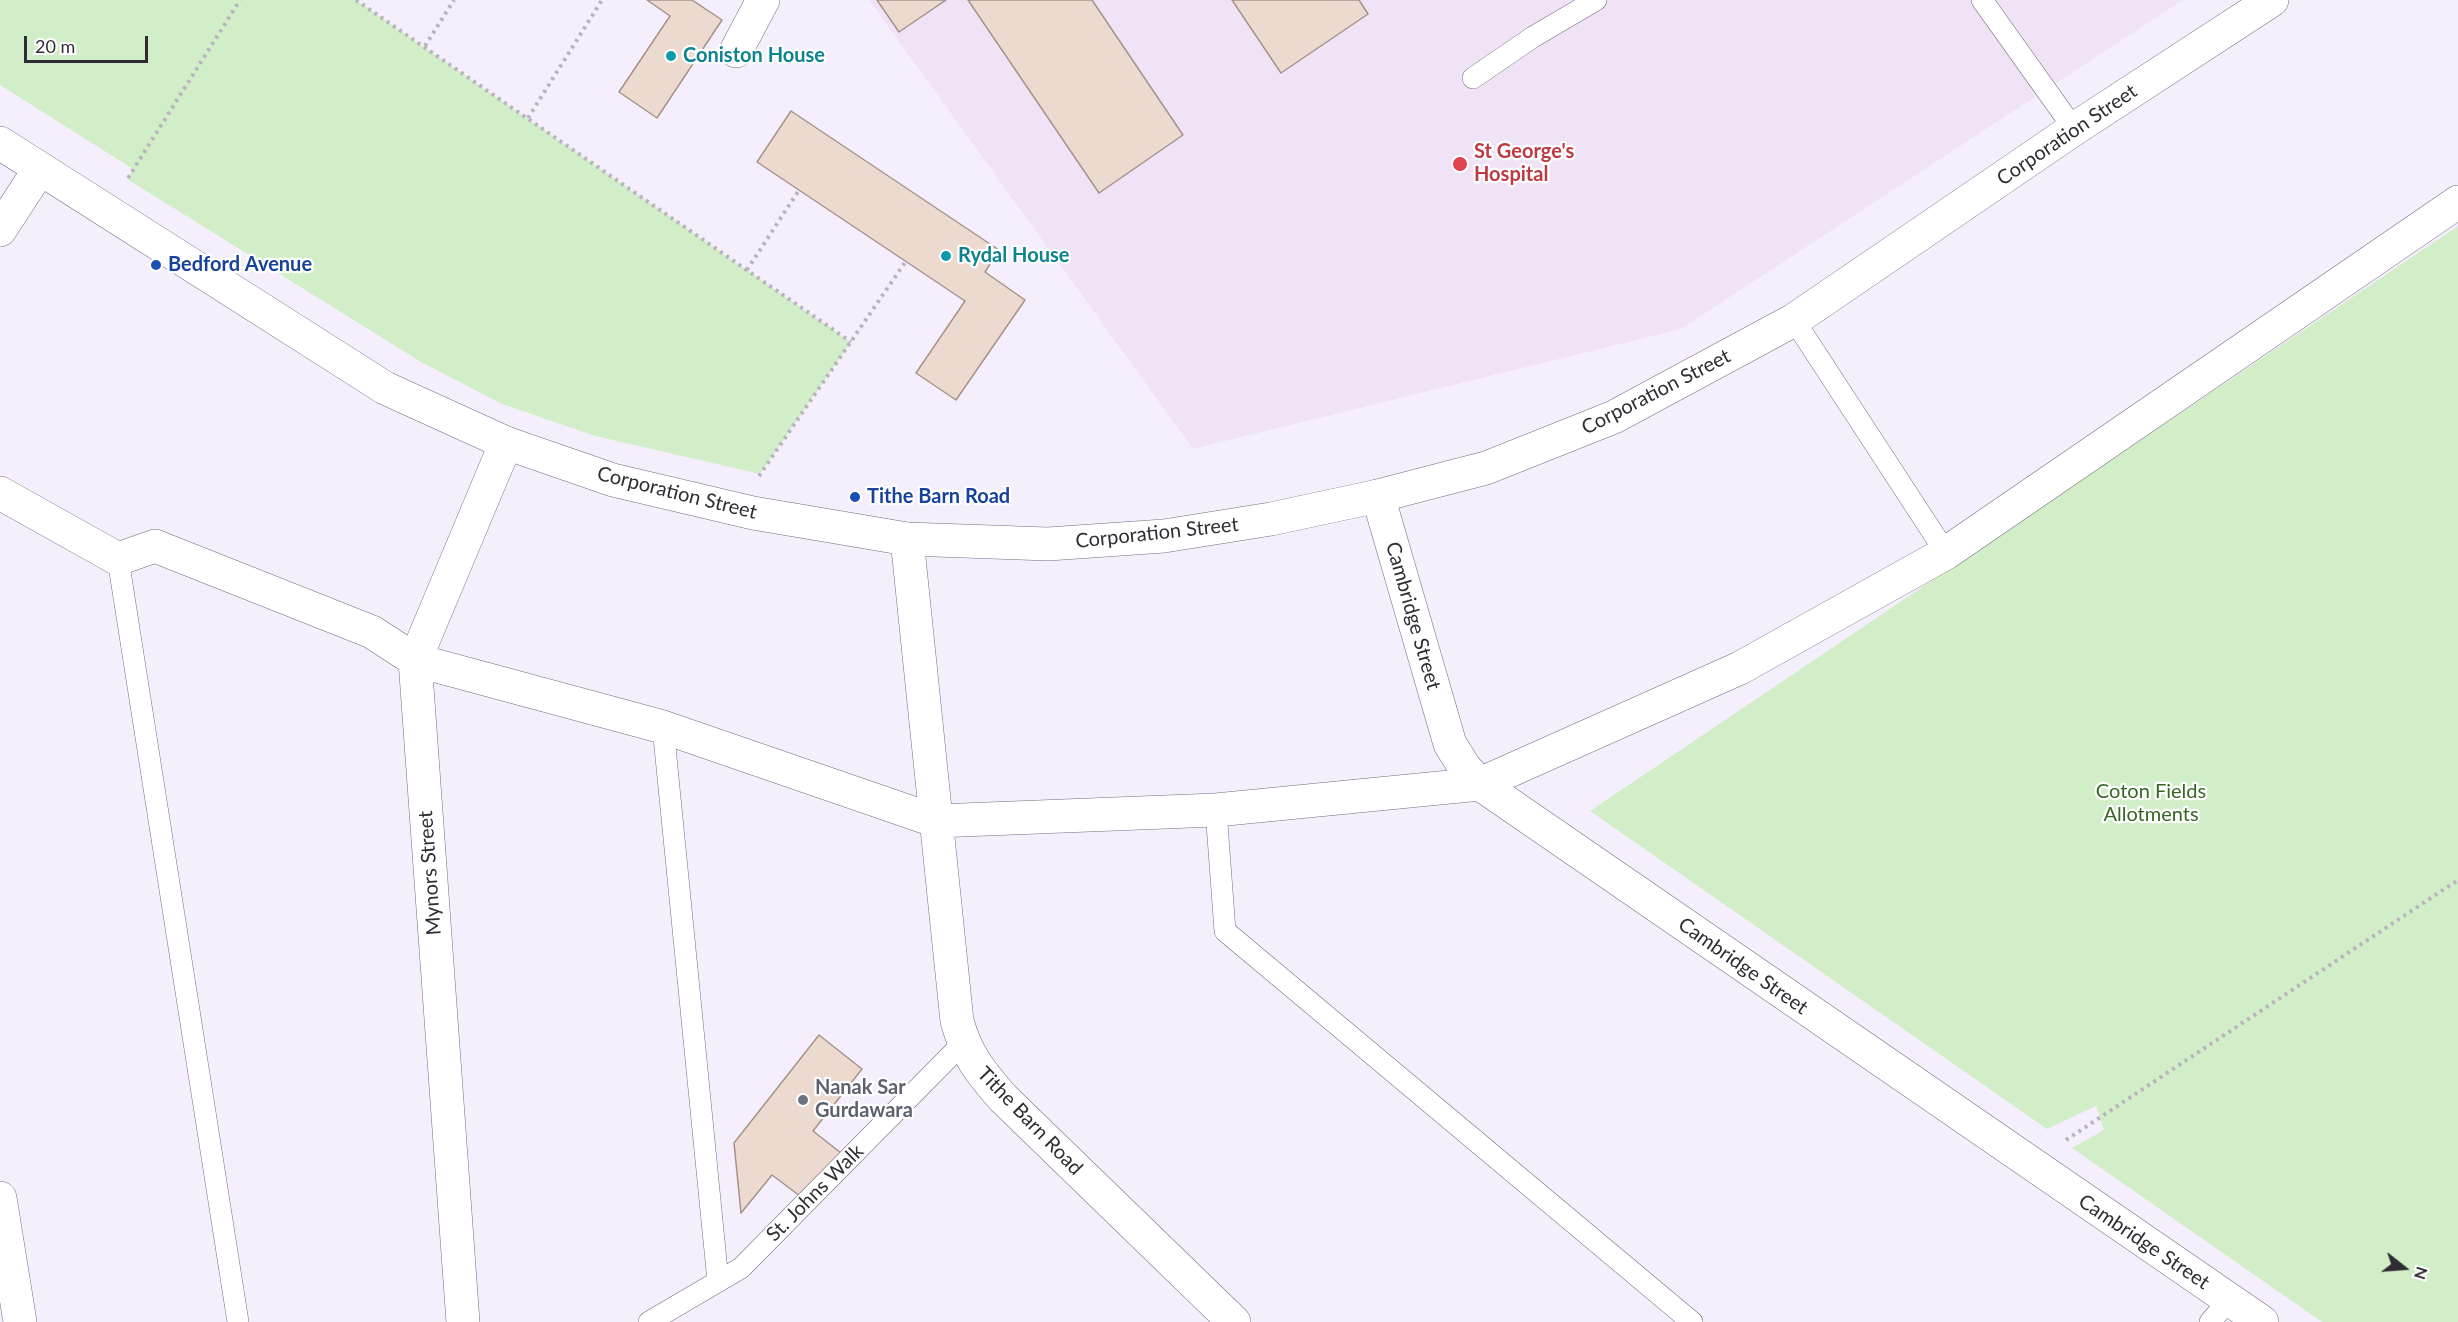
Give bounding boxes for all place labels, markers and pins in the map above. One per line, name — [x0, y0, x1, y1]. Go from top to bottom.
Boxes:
place label: Coniston House — [683, 44, 825, 68]
marker: Coniston House — [664, 49, 678, 63]
place label: St George's Hospital — [1474, 140, 1574, 187]
marker: St George's Hospital — [1451, 155, 1469, 173]
place label: Rydal House — [958, 244, 1069, 268]
marker: Rydal House — [939, 249, 953, 263]
place label: Bedford Avenue — [168, 253, 312, 277]
marker: Bedford Avenue — [149, 258, 163, 272]
place label: Tithe Barn Road — [867, 485, 1010, 509]
marker: Tithe Barn Road — [848, 490, 862, 504]
place label: Nanak Sar Gurdawara — [815, 1076, 913, 1123]
marker: Nanak Sar Gurdawara — [796, 1093, 810, 1107]

